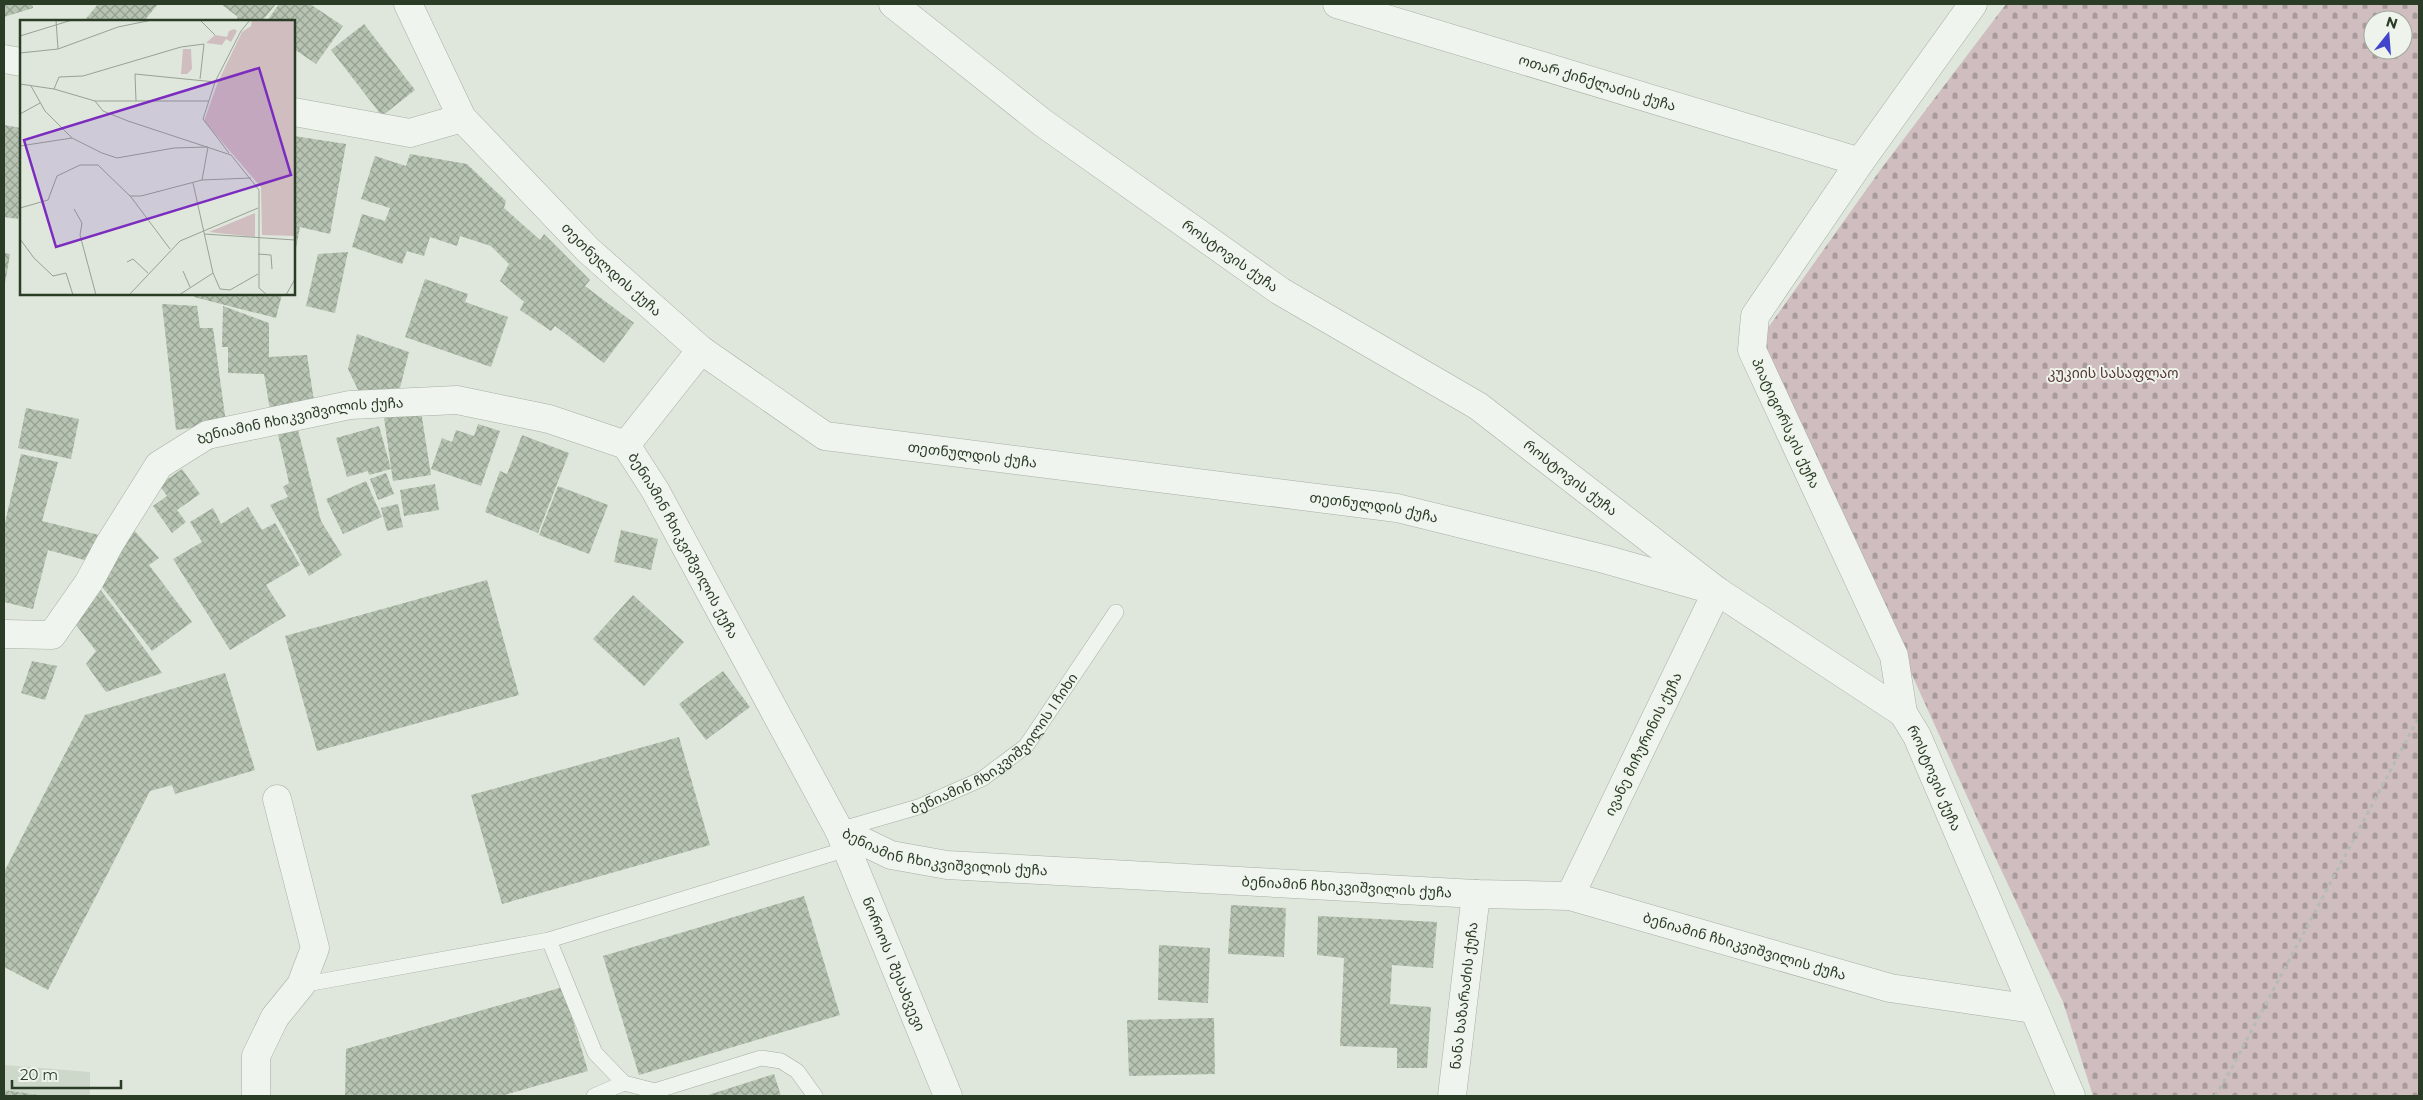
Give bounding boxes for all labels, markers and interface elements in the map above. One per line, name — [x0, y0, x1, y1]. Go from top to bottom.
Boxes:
north arrow — [2363, 10, 2413, 60]
text: N — [2384, 12, 2400, 33]
inset map — [20, 20, 295, 295]
street label: ოთარ ქინქლაძის ქუჩა — [1517, 50, 1678, 115]
street label: როსტოვის ქუჩა — [1179, 215, 1282, 296]
street label: თეთნულდის ქუჩა — [558, 219, 665, 320]
street label: პიატიგორსკის ქუჩა — [1748, 355, 1824, 491]
park label: კუკიის სასაფლაო — [2047, 364, 2179, 382]
street label: ბენიამინ ჩხიკვიშვილის ქუჩა — [193, 394, 404, 448]
street label: როსტოვის ქუჩა — [1520, 436, 1621, 520]
street label: თეთნულდის ქუჩა — [907, 438, 1038, 472]
street label: ბენიამინ ჩხიკვიშვილის ქუჩა — [624, 449, 743, 642]
street label: თეთნულდის ქუჩა — [1309, 488, 1440, 527]
street label: ბენიამინ ჩხიკვიშვილის I ჩიხი — [908, 669, 1082, 818]
street label: ივანე მიჩურინის ქუჩა — [1600, 669, 1686, 819]
street label: როსტოვის ქუჩა — [1903, 722, 1966, 834]
street label: ბენიამინ ჩხიკვიშვილის ქუჩა — [839, 824, 1048, 880]
street label: ბენიამინ ჩხიკვიშვილის ქუჩა — [1241, 872, 1452, 902]
street label: ნორიოს I შესახვევი — [858, 894, 929, 1034]
street label: ბენიამინ ჩხიკვიშვილის ქუჩა — [1641, 908, 1848, 984]
street label: ნანა ხაზარაძის ქუჩა — [1446, 921, 1482, 1071]
scale bar — [12, 1058, 121, 1090]
text: 20 m — [20, 1065, 58, 1084]

